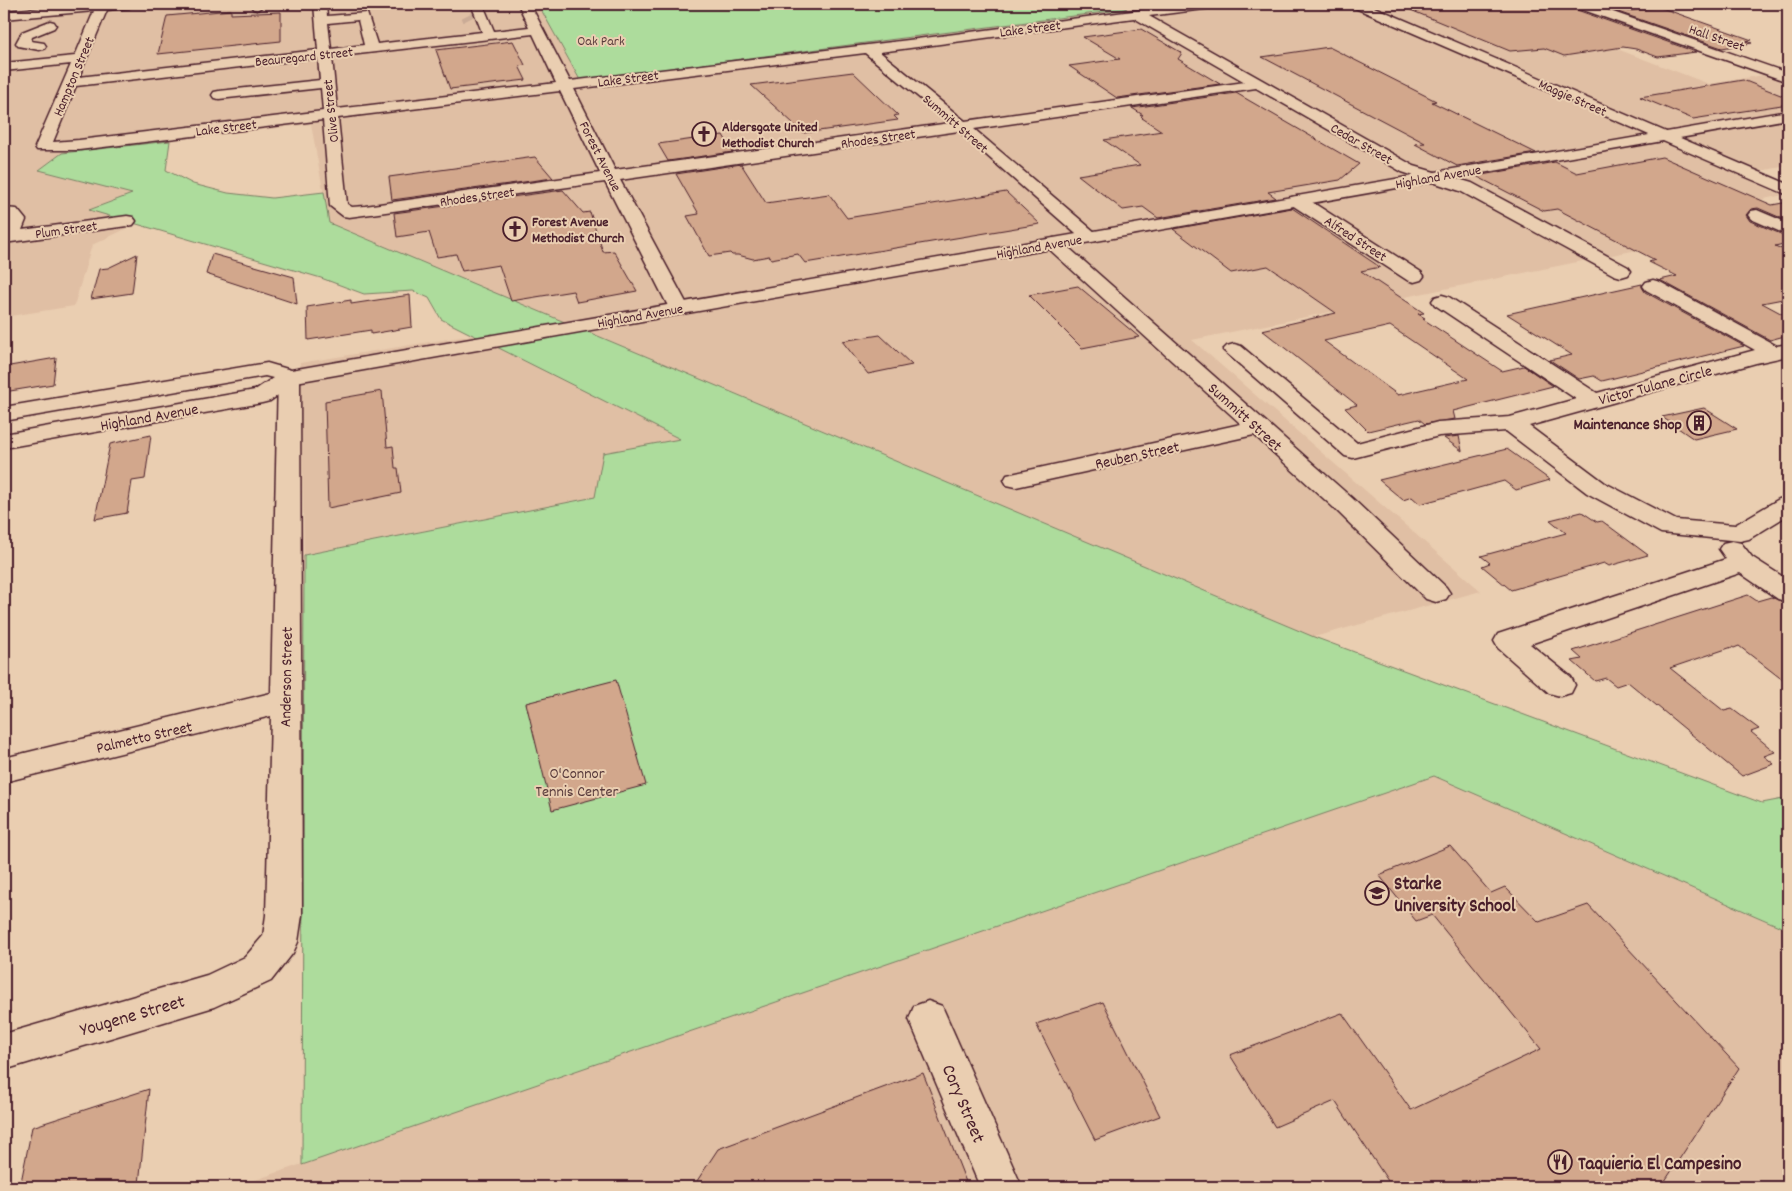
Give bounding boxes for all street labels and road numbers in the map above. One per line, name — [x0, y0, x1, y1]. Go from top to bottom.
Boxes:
street label: Lake Street — [999, 16, 1062, 44]
street label: Hall Street — [1686, 20, 1747, 58]
street label: Hampton Street — [49, 34, 101, 120]
street label: Beauregard Street — [254, 43, 354, 73]
street label: Lake Street — [597, 66, 660, 94]
street label: Maggie Street — [1535, 75, 1610, 123]
street label: Olive Street — [319, 78, 345, 143]
street label: Summitt Street — [917, 90, 992, 159]
street label: Lake Street — [195, 115, 258, 143]
street label: Forest Avenue — [573, 118, 625, 195]
street label: Cedar Street — [1326, 119, 1396, 171]
street label: Rhodes Street — [840, 125, 917, 155]
street label: Highland Avenue — [1394, 161, 1483, 195]
street label: Rhodes Street — [439, 183, 516, 213]
street label: Alfred Street — [1320, 212, 1390, 267]
street label: Plum Street — [34, 217, 99, 245]
street label: Highland Avenue — [995, 231, 1084, 265]
street label: Highland Avenue — [596, 300, 685, 334]
street label: Victor Tulane Circle — [1596, 360, 1715, 413]
street label: Summitt Street — [1202, 378, 1287, 458]
street label: Highland Avenue — [99, 399, 200, 438]
street label: Reuben Street — [1093, 436, 1182, 477]
street label: Anderson Street — [275, 627, 300, 727]
street label: Palmetto Street — [94, 716, 195, 761]
street label: Yougene Street — [77, 990, 189, 1045]
street label: Cory Street — [933, 1061, 990, 1148]

